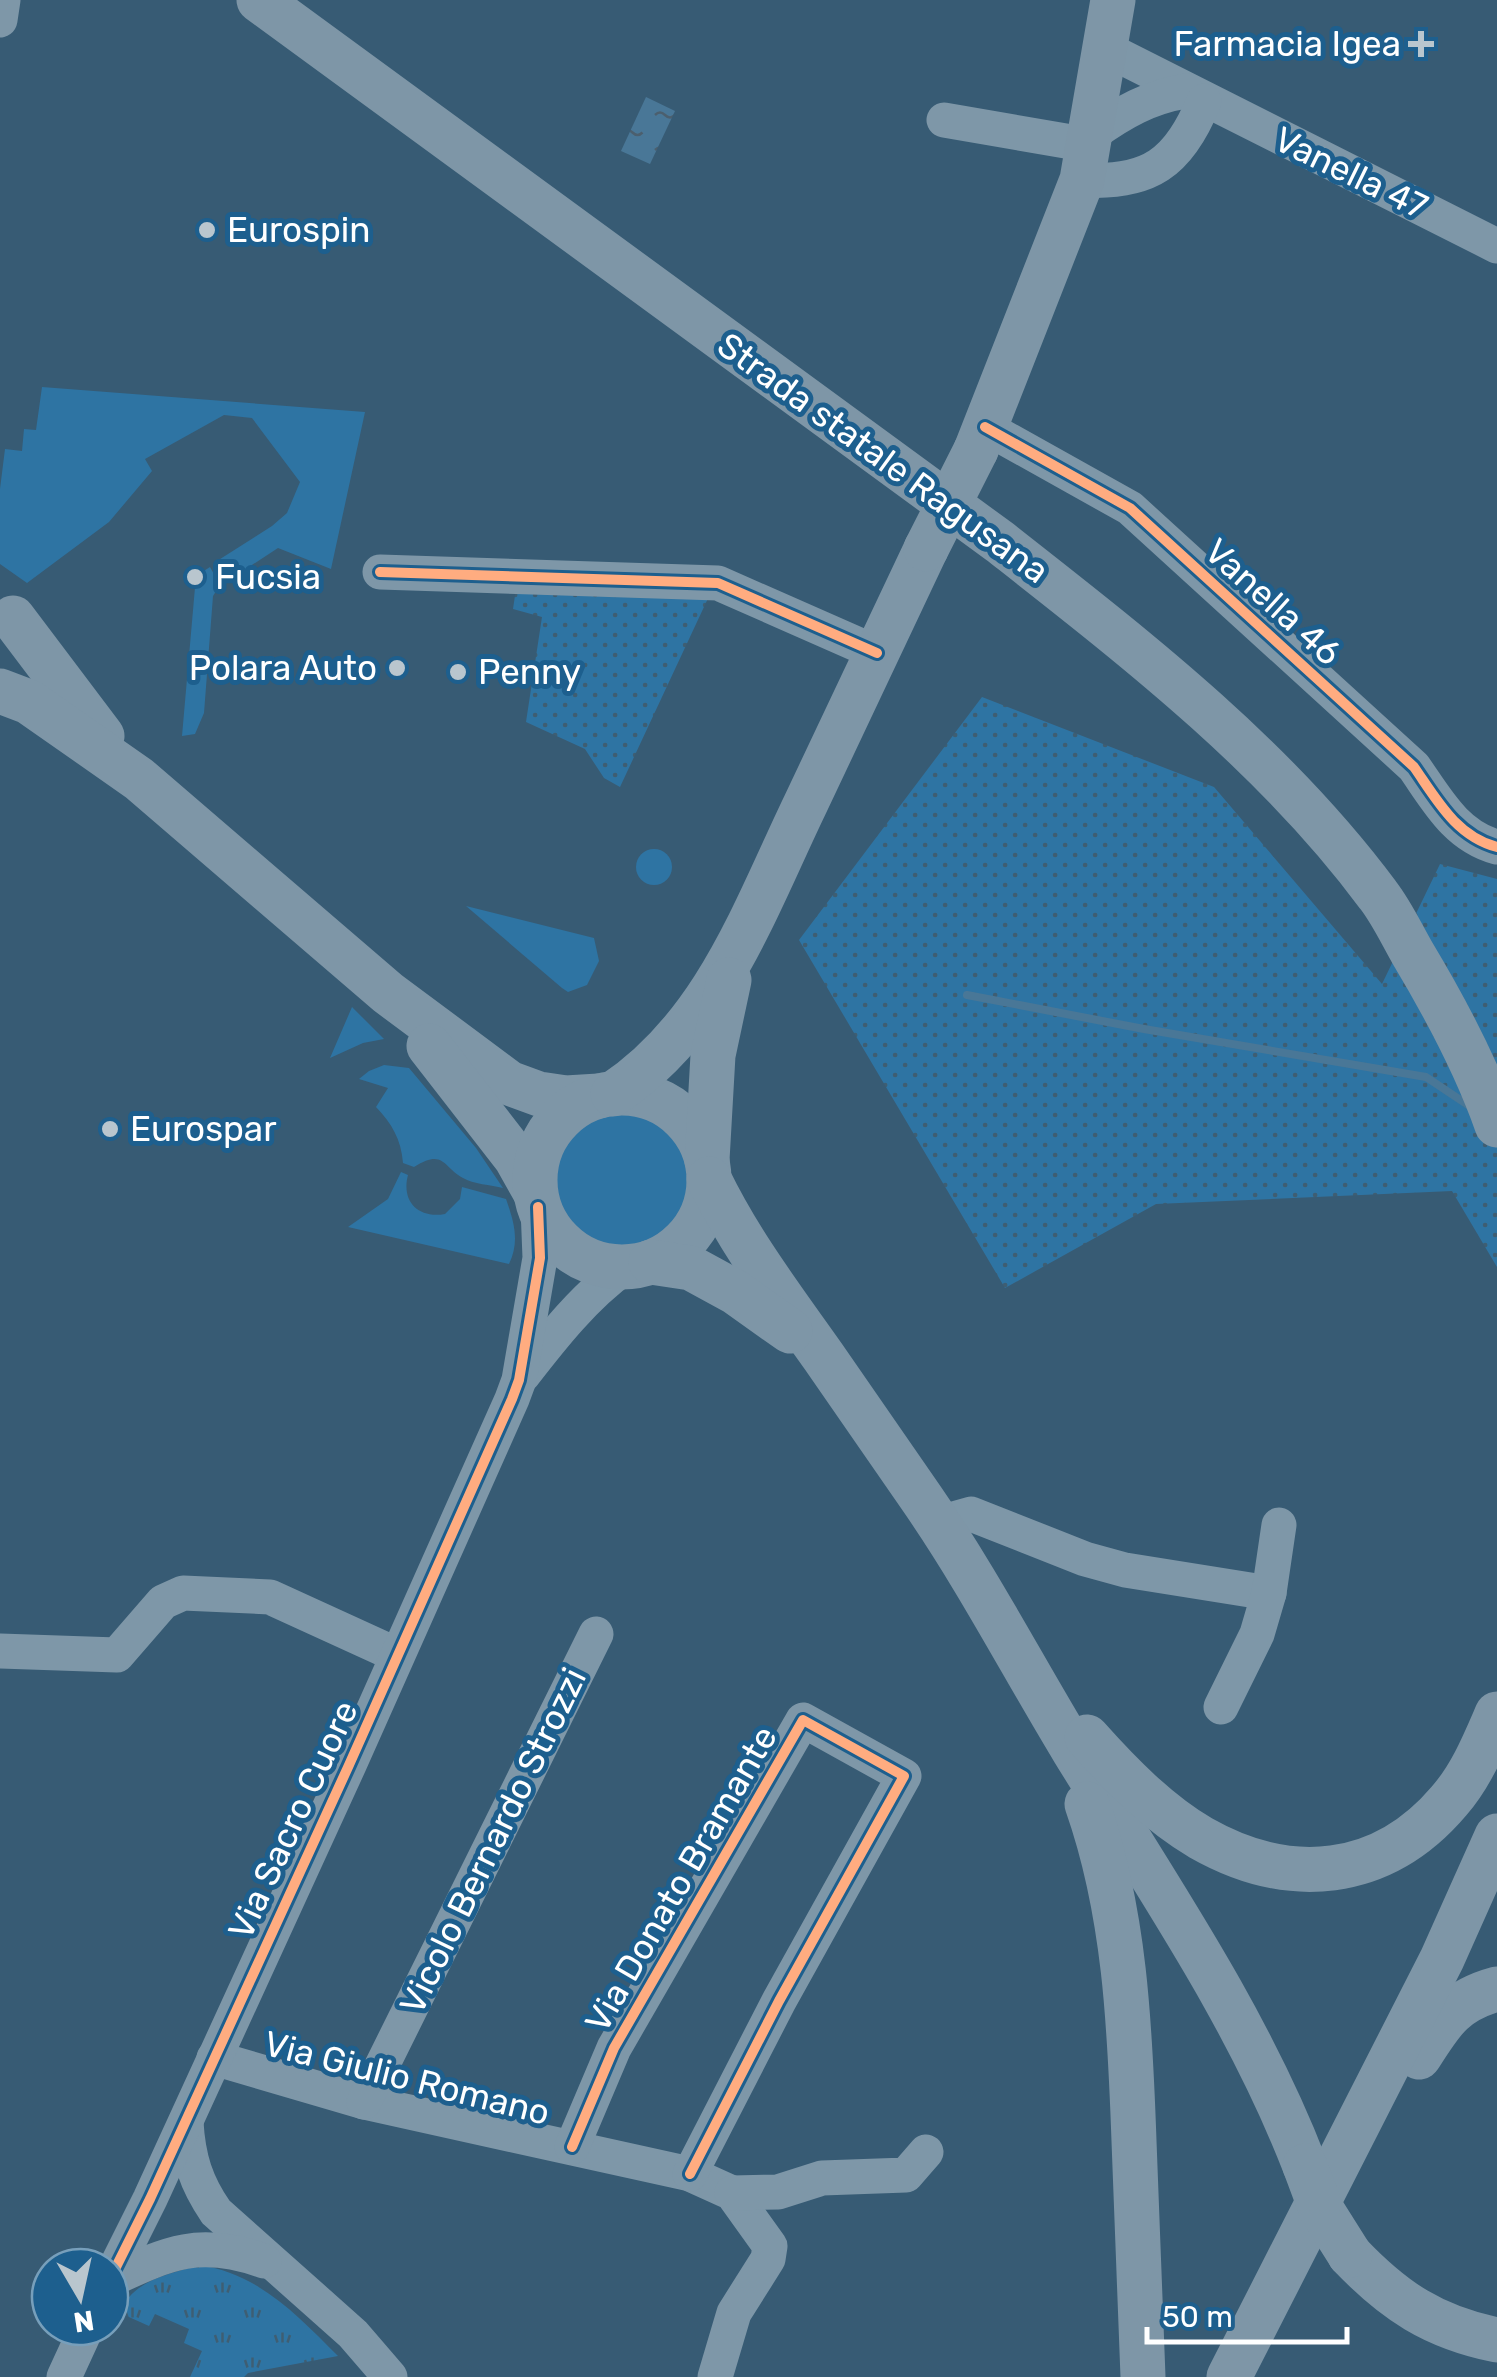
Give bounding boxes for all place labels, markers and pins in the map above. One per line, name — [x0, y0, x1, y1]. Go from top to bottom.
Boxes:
place label: Farmacia Igea — [1173, 23, 1401, 65]
marker: Farmacia Igea — [1410, 33, 1432, 55]
place label: Eurospin — [227, 209, 371, 251]
marker: Eurospin — [196, 219, 218, 241]
place label: Fucsia — [215, 556, 321, 598]
marker: Fucsia — [184, 566, 206, 588]
place label: Polara Auto — [189, 647, 377, 689]
place label: Penny — [478, 651, 581, 693]
marker: Polara Auto — [386, 657, 408, 679]
marker: Penny — [447, 661, 469, 683]
place label: Eurospar — [130, 1108, 276, 1150]
marker: Eurospar — [99, 1118, 121, 1140]

